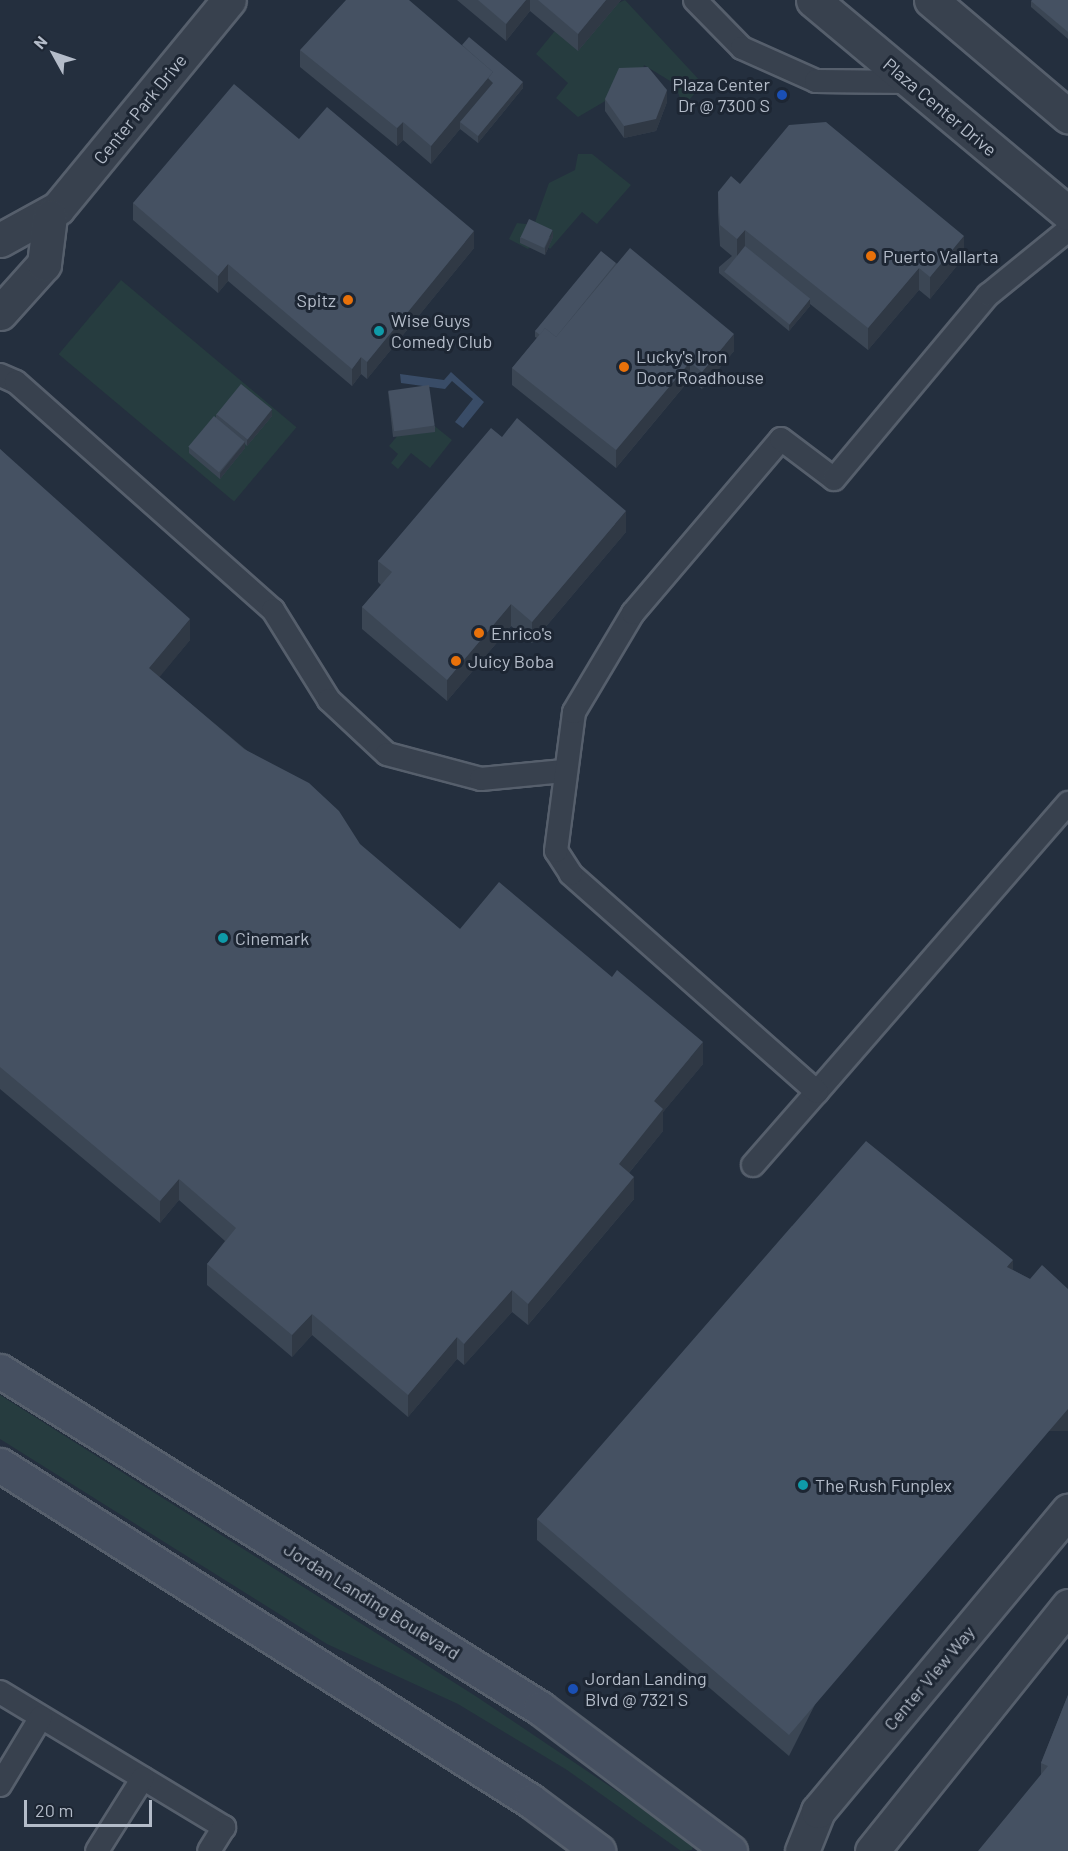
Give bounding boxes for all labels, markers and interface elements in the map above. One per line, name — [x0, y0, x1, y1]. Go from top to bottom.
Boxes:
north arrow — [24, 24, 84, 84]
text: N — [29, 32, 51, 52]
street label: Center Park Drive — [89, 50, 191, 168]
street label: Plaza Center Drive — [879, 53, 1001, 161]
place label: Plaza Center Dr @ 7300 S — [673, 74, 770, 116]
marker: Plaza Center Dr @ 7300 S — [775, 88, 789, 102]
place label: Puerto Vallarta — [883, 245, 998, 267]
marker: Puerto Vallarta — [864, 249, 878, 263]
place label: Spitz — [296, 289, 336, 311]
marker: Spitz — [341, 293, 355, 307]
place label: Wise Guys Comedy Club — [391, 310, 492, 352]
marker: Wise Guys Comedy Club — [372, 324, 386, 338]
place label: Lucky's Iron Door Roadhouse — [636, 346, 764, 388]
marker: Lucky's Iron Door Roadhouse — [617, 360, 631, 374]
place label: Enrico's — [491, 622, 552, 644]
marker: Enrico's — [472, 626, 486, 640]
place label: Juicy Boba — [468, 650, 554, 672]
marker: Juicy Boba — [449, 654, 463, 668]
place label: Cinemark — [235, 927, 309, 949]
marker: Cinemark — [216, 931, 230, 945]
place label: The Rush Funplex — [815, 1474, 952, 1496]
marker: The Rush Funplex — [796, 1478, 810, 1492]
street label: Jordan Landing Boulevard — [280, 1538, 464, 1664]
street label: Center View Way — [879, 1621, 979, 1735]
place label: Jordan Landing Blvd @ 7321 S — [585, 1668, 707, 1710]
marker: Jordan Landing Blvd @ 7321 S — [566, 1682, 580, 1696]
scale bar — [27, 1788, 154, 1826]
text: 20 m — [35, 1799, 73, 1821]

